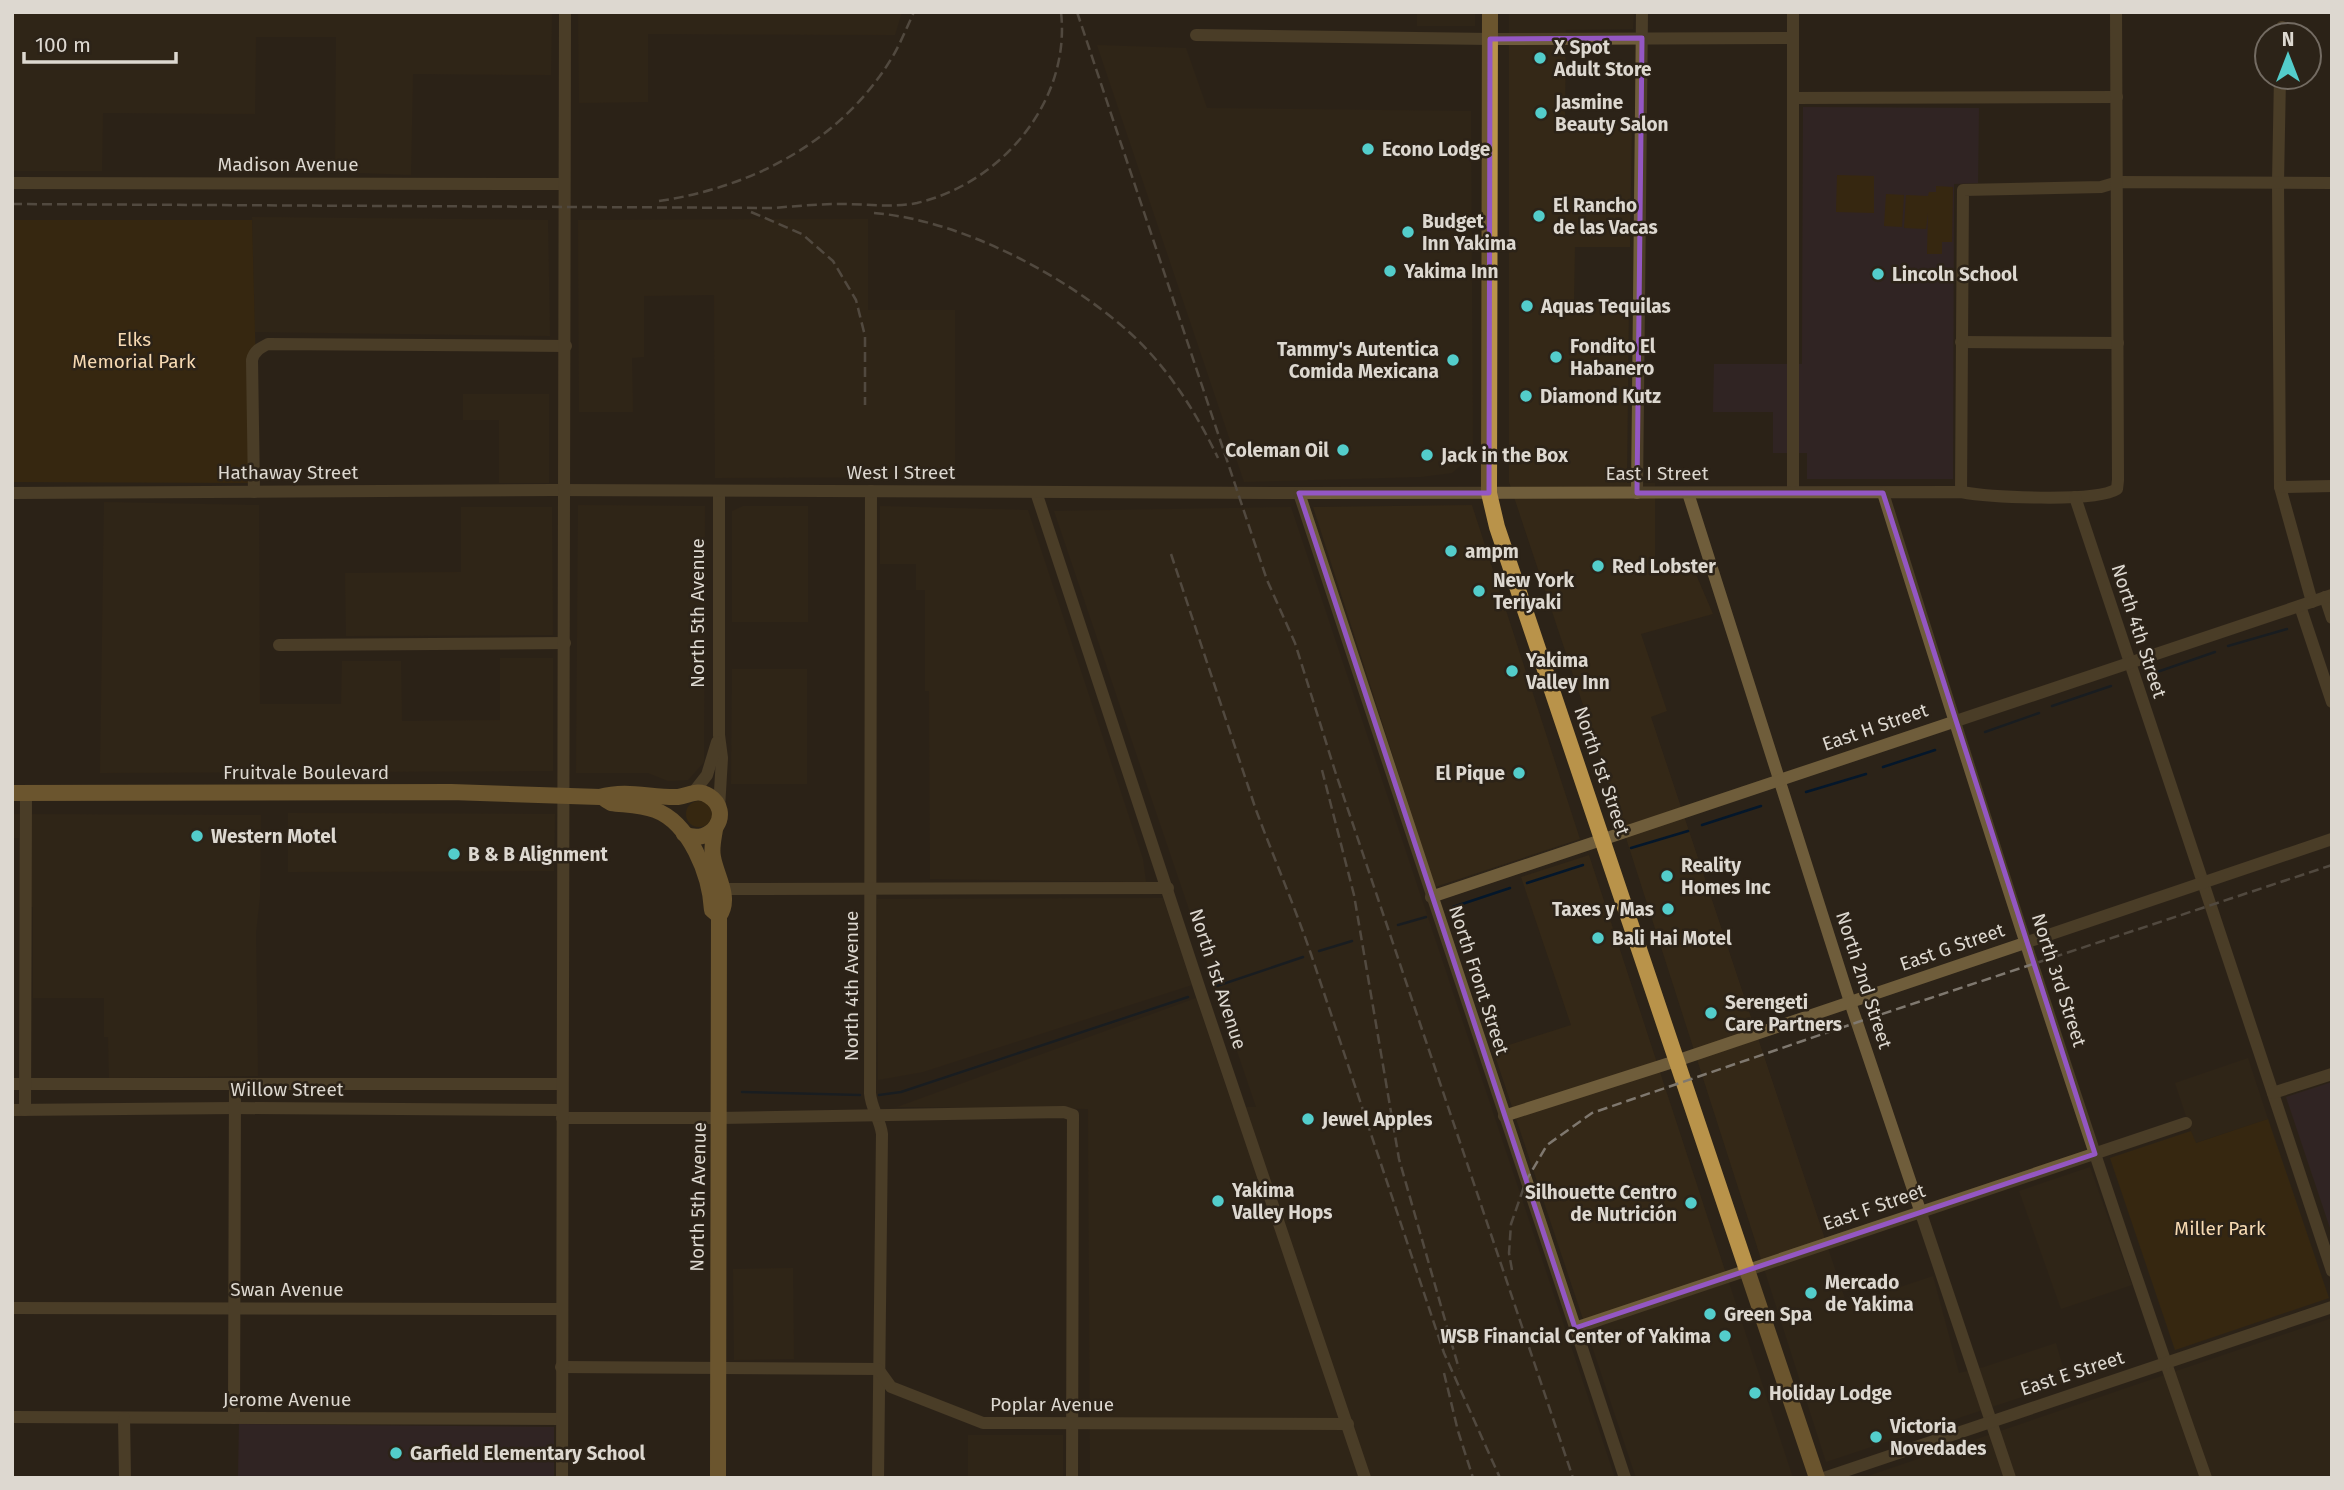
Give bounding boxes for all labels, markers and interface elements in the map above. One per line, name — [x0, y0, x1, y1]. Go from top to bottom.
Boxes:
scale bar — [24, 21, 177, 65]
north arrow — [2253, 21, 2323, 91]
text: N — [2282, 28, 2294, 51]
text: 100 m — [35, 32, 91, 58]
place label: X Spot Adult Store — [1553, 36, 1651, 81]
marker: X Spot Adult Store — [1532, 50, 1548, 66]
place label: Jasmine Beauty Salon — [1554, 91, 1669, 136]
marker: Jasmine Beauty Salon — [1533, 105, 1549, 121]
place label: Econo Lodge — [1382, 138, 1490, 161]
marker: Econo Lodge — [1360, 141, 1376, 157]
street label: Madison Avenue — [217, 153, 359, 176]
place label: El Rancho de las Vacas — [1553, 194, 1658, 239]
marker: El Rancho de las Vacas — [1531, 208, 1547, 224]
place label: Budget Inn Yakima — [1422, 210, 1516, 255]
marker: Budget Inn Yakima — [1400, 224, 1416, 240]
place label: Yakima Inn — [1403, 260, 1498, 283]
marker: Yakima Inn — [1382, 263, 1398, 279]
place label: Lincoln School — [1892, 263, 2018, 286]
marker: Lincoln School — [1870, 266, 1886, 282]
place label: Aquas Tequilas — [1540, 295, 1671, 318]
marker: Aquas Tequilas — [1519, 298, 1535, 314]
park label: Elks Memorial Park — [72, 328, 196, 373]
place label: Fondito El Habanero — [1570, 335, 1656, 380]
place label: Tammy's Autentica Comida Mexicana — [1277, 338, 1439, 383]
marker: Fondito El Habanero — [1548, 349, 1564, 365]
marker: Tammy's Autentica Comida Mexicana — [1445, 352, 1461, 368]
place label: Diamond Kutz — [1540, 385, 1661, 408]
marker: Diamond Kutz — [1518, 388, 1534, 404]
place label: Coleman Oil — [1225, 439, 1329, 462]
marker: Coleman Oil — [1335, 442, 1351, 458]
place label: Jack in the Box — [1440, 444, 1568, 467]
marker: Jack in the Box — [1419, 447, 1435, 463]
street label: Hathaway Street — [218, 461, 359, 484]
street label: West I Street — [847, 461, 956, 484]
street label: East I Street — [1605, 462, 1709, 485]
street label: North 5th Avenue — [686, 538, 709, 688]
place label: ampm — [1465, 540, 1519, 563]
marker: ampm — [1443, 543, 1459, 559]
place label: Red Lobster — [1612, 555, 1716, 578]
marker: Red Lobster — [1590, 558, 1606, 574]
street label: North 4th Street — [2107, 561, 2171, 701]
place label: New York Teriyaki — [1493, 569, 1575, 614]
marker: New York Teriyaki — [1471, 583, 1487, 599]
place label: Yakima Valley Inn — [1525, 649, 1610, 694]
marker: Yakima Valley Inn — [1504, 663, 1520, 679]
street label: East H Street — [1819, 698, 1931, 756]
street label: North 1st Street — [1569, 703, 1635, 839]
street label: Fruitvale Boulevard — [223, 761, 389, 784]
place label: El Pique — [1436, 762, 1505, 785]
marker: El Pique — [1511, 765, 1527, 781]
place label: Western Motel — [211, 825, 337, 848]
marker: Western Motel — [189, 828, 205, 844]
place label: B & B Alignment — [468, 843, 609, 866]
marker: B & B Alignment — [446, 846, 462, 862]
place label: Reality Homes Inc — [1681, 854, 1771, 899]
marker: Reality Homes Inc — [1659, 868, 1675, 884]
place label: Taxes y Mas — [1552, 898, 1654, 921]
marker: Taxes y Mas — [1660, 901, 1676, 917]
street label: North Front Street — [1444, 902, 1514, 1058]
street label: North 1st Avenue — [1184, 906, 1252, 1052]
street label: North 2nd Street — [1831, 908, 1897, 1052]
street label: North 4th Avenue — [840, 911, 863, 1061]
street label: North 3rd Street — [2027, 911, 2091, 1050]
street label: East G Street — [1897, 918, 2008, 976]
place label: Bali Hai Motel — [1612, 927, 1732, 950]
marker: Bali Hai Motel — [1590, 930, 1606, 946]
place label: Serengeti Care Partners — [1725, 991, 1842, 1036]
marker: Serengeti Care Partners — [1703, 1005, 1719, 1021]
street label: Willow Street — [230, 1078, 344, 1101]
place label: Jewel Apples — [1321, 1108, 1433, 1131]
marker: Jewel Apples — [1300, 1111, 1316, 1127]
street label: North 5th Avenue — [685, 1122, 711, 1272]
place label: Yakima Valley Hops — [1231, 1179, 1332, 1224]
street label: East F Street — [1820, 1179, 1928, 1235]
place label: Silhouette Centro de Nutrición — [1525, 1181, 1677, 1226]
marker: Yakima Valley Hops — [1210, 1193, 1226, 1209]
marker: Silhouette Centro de Nutrición — [1683, 1195, 1699, 1211]
park label: Miller Park — [2174, 1217, 2266, 1240]
place label: Mercado de Yakima — [1825, 1271, 1914, 1316]
street label: Swan Avenue — [230, 1278, 344, 1301]
marker: Mercado de Yakima — [1803, 1285, 1819, 1301]
place label: Green Spa — [1724, 1303, 1812, 1326]
marker: Green Spa — [1702, 1306, 1718, 1322]
place label: WSB Financial Center of Yakima — [1440, 1325, 1711, 1348]
marker: WSB Financial Center of Yakima — [1717, 1328, 1733, 1344]
street label: East E Street — [2017, 1345, 2127, 1401]
place label: Holiday Lodge — [1769, 1382, 1892, 1405]
marker: Holiday Lodge — [1747, 1385, 1763, 1401]
street label: Jerome Avenue — [223, 1388, 351, 1411]
street label: Poplar Avenue — [990, 1393, 1114, 1416]
place label: Victoria Novedades — [1889, 1415, 1987, 1460]
marker: Victoria Novedades — [1868, 1429, 1884, 1445]
place label: Garfield Elementary School — [410, 1442, 646, 1465]
marker: Garfield Elementary School — [388, 1445, 404, 1461]

